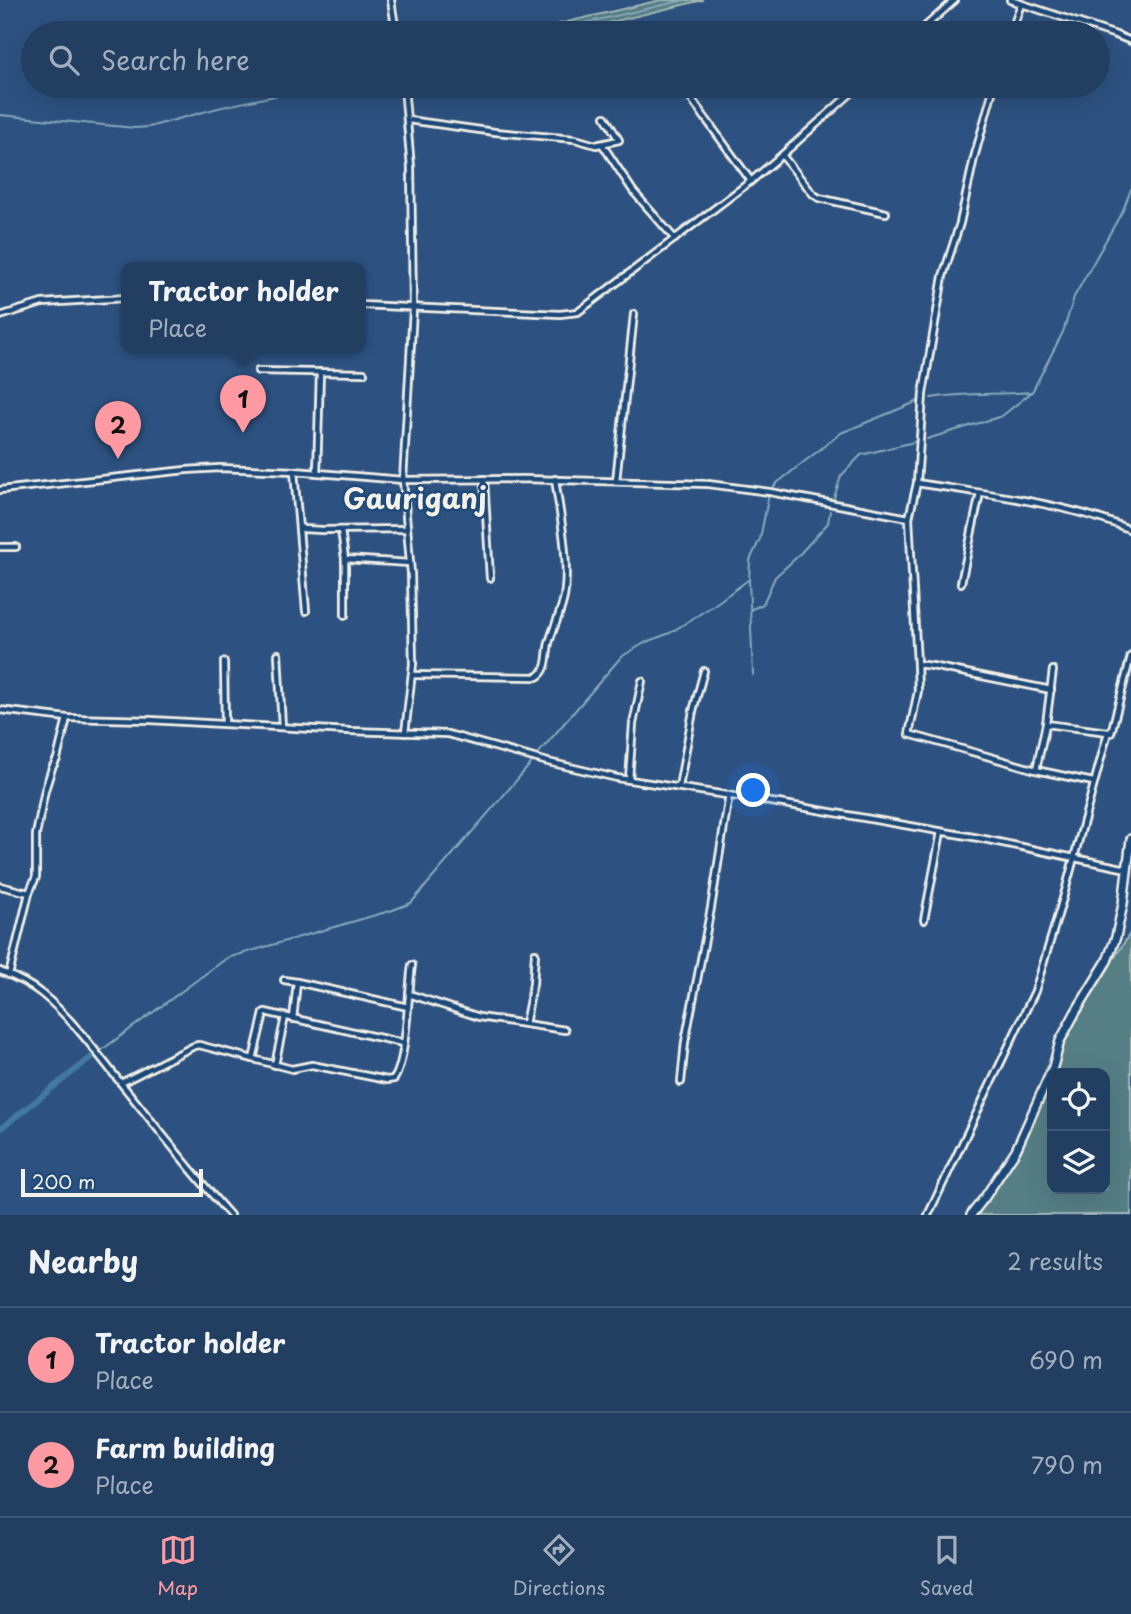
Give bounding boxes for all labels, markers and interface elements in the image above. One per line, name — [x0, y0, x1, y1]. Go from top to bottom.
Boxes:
search box — [21, 21, 1110, 98]
text: Search here — [101, 40, 250, 79]
icon: search — [45, 41, 83, 79]
popup — [121, 262, 366, 353]
text: Tractor holder — [148, 271, 339, 310]
text: Place — [148, 310, 207, 345]
pin: 1 — [220, 375, 266, 433]
pin: 2 — [95, 401, 141, 459]
district label: Gauriganj — [343, 476, 487, 519]
your location — [736, 773, 770, 807]
map controls — [1047, 1068, 1110, 1194]
button: locate — [1047, 1068, 1110, 1131]
button: layers — [1047, 1131, 1110, 1194]
scale bar — [21, 1166, 203, 1198]
text: 200 m — [32, 1167, 95, 1195]
text: Nearby — [28, 1238, 138, 1283]
text: 2 results — [1007, 1243, 1103, 1278]
text: Tractor holder — [95, 1323, 285, 1362]
text: 1 — [46, 1342, 57, 1377]
text: 690 m — [1029, 1342, 1103, 1377]
text: Place — [95, 1362, 154, 1397]
text: Farm building — [95, 1428, 275, 1467]
text: 2 — [43, 1447, 59, 1482]
text: 790 m — [1031, 1447, 1103, 1482]
text: Place — [95, 1467, 154, 1502]
tab: Map — [157, 1531, 198, 1601]
tab: Directions — [513, 1531, 605, 1601]
tab: Saved — [920, 1531, 974, 1601]

